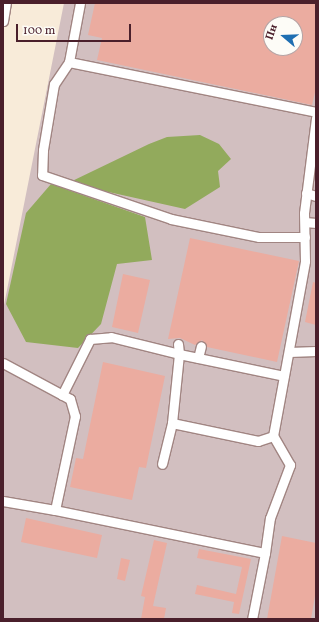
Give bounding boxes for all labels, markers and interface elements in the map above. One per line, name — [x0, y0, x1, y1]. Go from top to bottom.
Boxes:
scale bar — [18, 16, 133, 42]
north arrow — [263, 16, 303, 56]
text: Пн — [262, 22, 282, 42]
text: 100 m — [23, 23, 55, 39]

